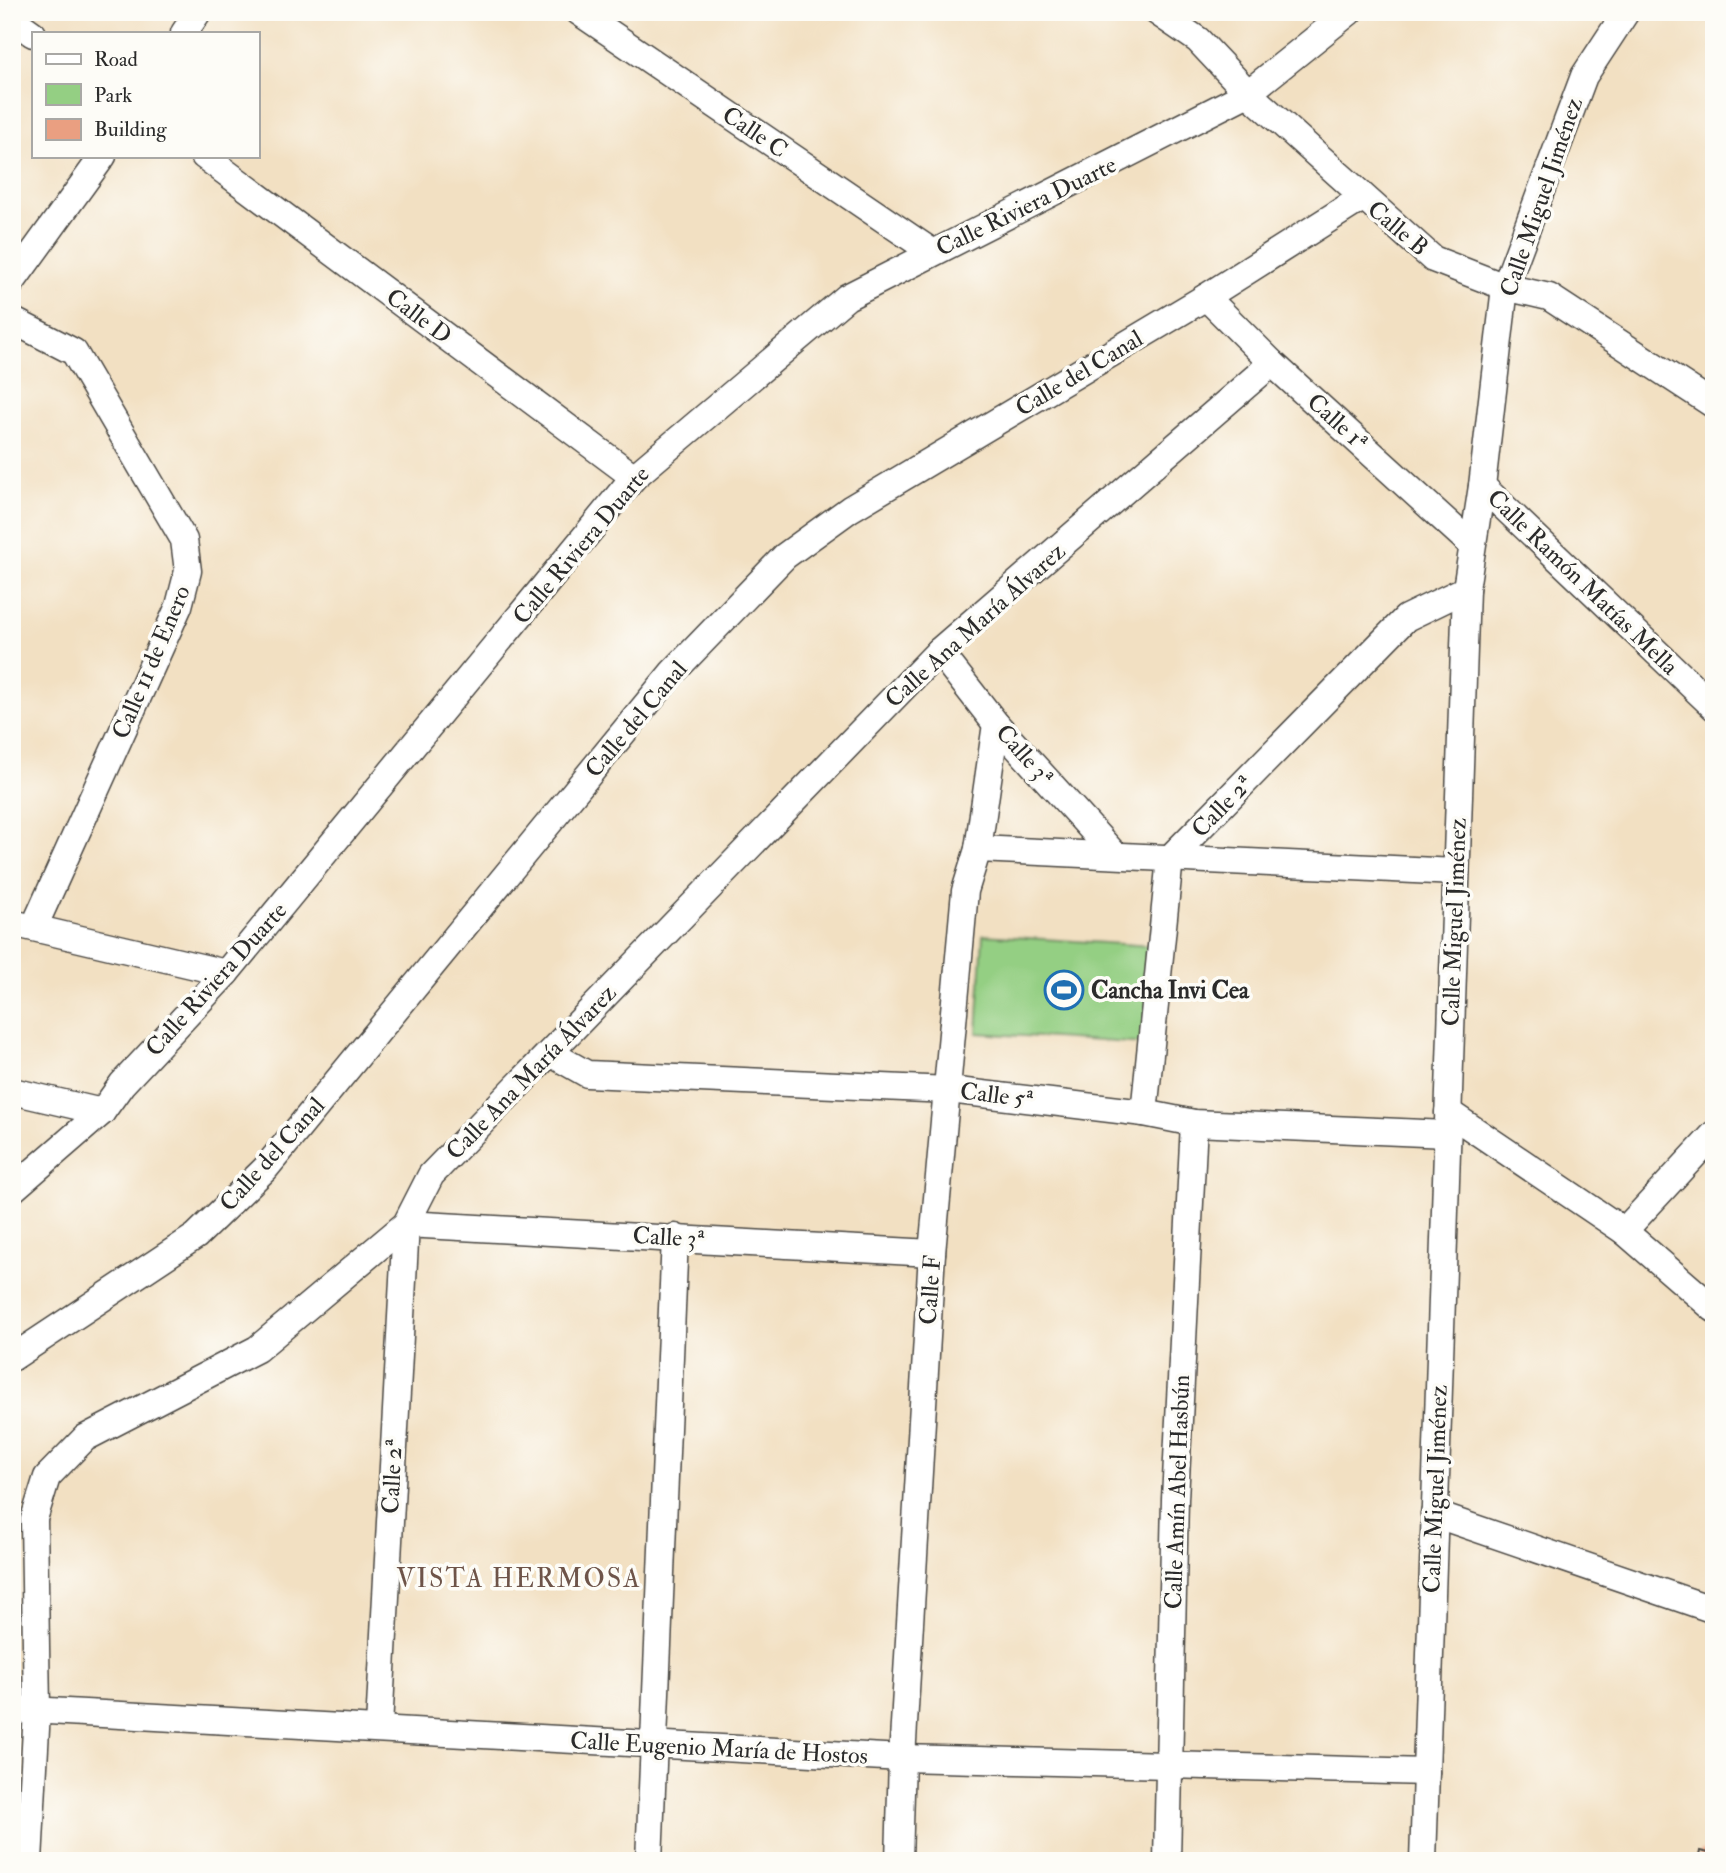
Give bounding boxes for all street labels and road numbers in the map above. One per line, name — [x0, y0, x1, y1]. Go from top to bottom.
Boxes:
street label: Calle Miguel Jiménez — [1493, 93, 1590, 301]
street label: Calle C — [716, 99, 793, 165]
street label: Calle Riviera Duarte — [931, 149, 1122, 264]
street label: Calle B — [1361, 194, 1435, 263]
street label: Calle D — [380, 282, 458, 351]
street label: Calle del Canal — [1010, 323, 1149, 424]
street label: Calle 1ª — [1301, 387, 1375, 458]
street label: Calle Riviera Duarte — [506, 460, 657, 631]
street label: Calle Ramón Matías Mella — [1480, 483, 1686, 683]
street label: Calle Ana María Álvarez — [878, 535, 1072, 715]
street label: Calle 11 de Enero — [105, 581, 198, 744]
street label: Calle del Canal — [578, 654, 694, 784]
street label: Calle 3ª — [989, 718, 1060, 793]
street label: Calle 2ª — [1185, 768, 1260, 844]
street label: Calle Miguel Jiménez — [1435, 817, 1474, 1027]
street label: Calle Riviera Duarte — [139, 896, 294, 1063]
street label: Calle Ana María Álvarez — [439, 977, 623, 1167]
street label: Calle 5ª — [958, 1076, 1036, 1115]
street label: Calle del Canal — [213, 1091, 332, 1218]
street label: Calle 3ª — [632, 1220, 706, 1255]
street label: Calle F — [913, 1254, 948, 1326]
street label: Calle Amín Abel Hasbún — [1158, 1374, 1197, 1610]
street label: Calle Miguel Jiménez — [1416, 1384, 1455, 1594]
street label: Calle 2ª — [375, 1437, 410, 1515]
street label: Calle Eugenio María de Hostos — [569, 1725, 869, 1772]

